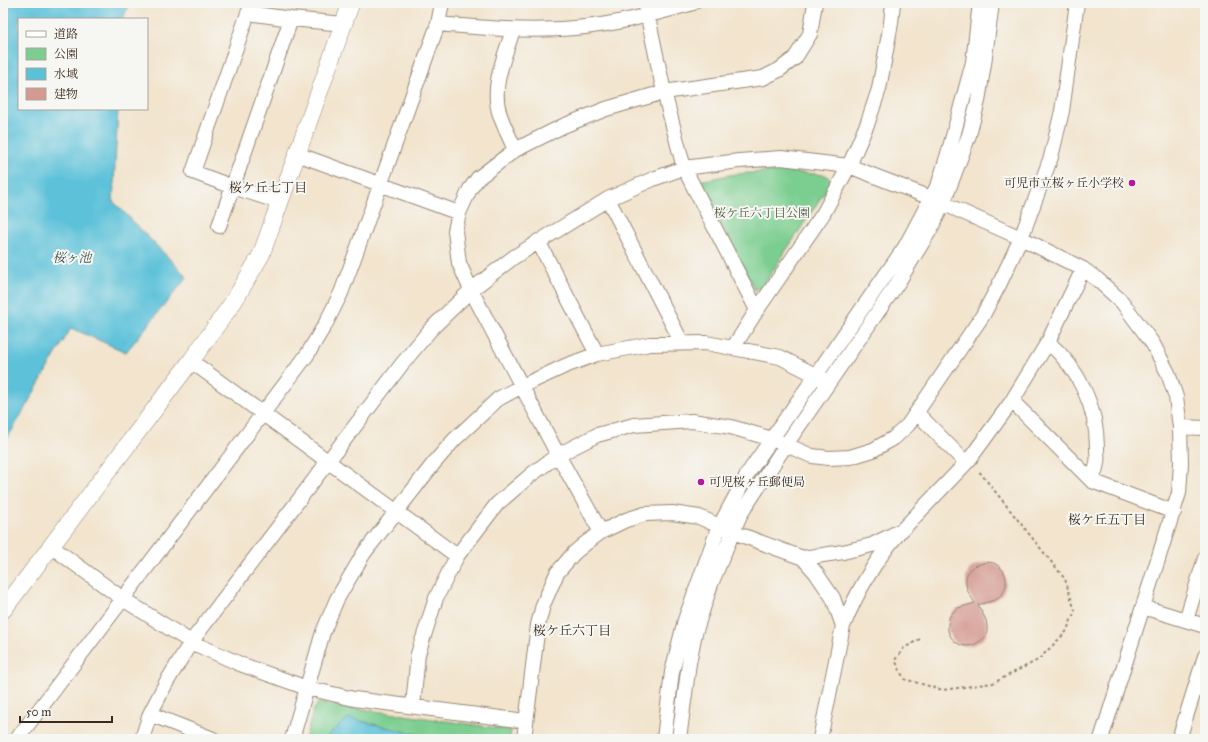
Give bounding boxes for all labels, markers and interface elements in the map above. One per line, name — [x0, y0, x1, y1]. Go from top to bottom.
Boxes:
legend — [18, 18, 148, 110]
text: 道路 — [54, 27, 78, 41]
text: 公園 — [54, 47, 78, 61]
text: 水域 — [54, 67, 78, 81]
text: 建物 — [54, 87, 78, 101]
place label: 可児市立桜ヶ丘小学校 — [1004, 176, 1124, 190]
marker: 可児市立桜ヶ丘小学校 — [1127, 178, 1137, 188]
district label: 桜ケ丘七丁目 — [229, 180, 307, 196]
park label: 桜ケ丘六丁目公園 — [714, 206, 810, 220]
water label: 桜ヶ池 — [52, 250, 93, 266]
place label: 可児桜ヶ丘郵便局 — [709, 475, 805, 489]
marker: 可児桜ヶ丘郵便局 — [696, 477, 706, 487]
district label: 桜ケ丘五丁目 — [1068, 512, 1146, 528]
district label: 桜ケ丘六丁目 — [533, 623, 611, 639]
scale bar — [20, 698, 112, 724]
text: 50 m — [26, 705, 51, 719]

